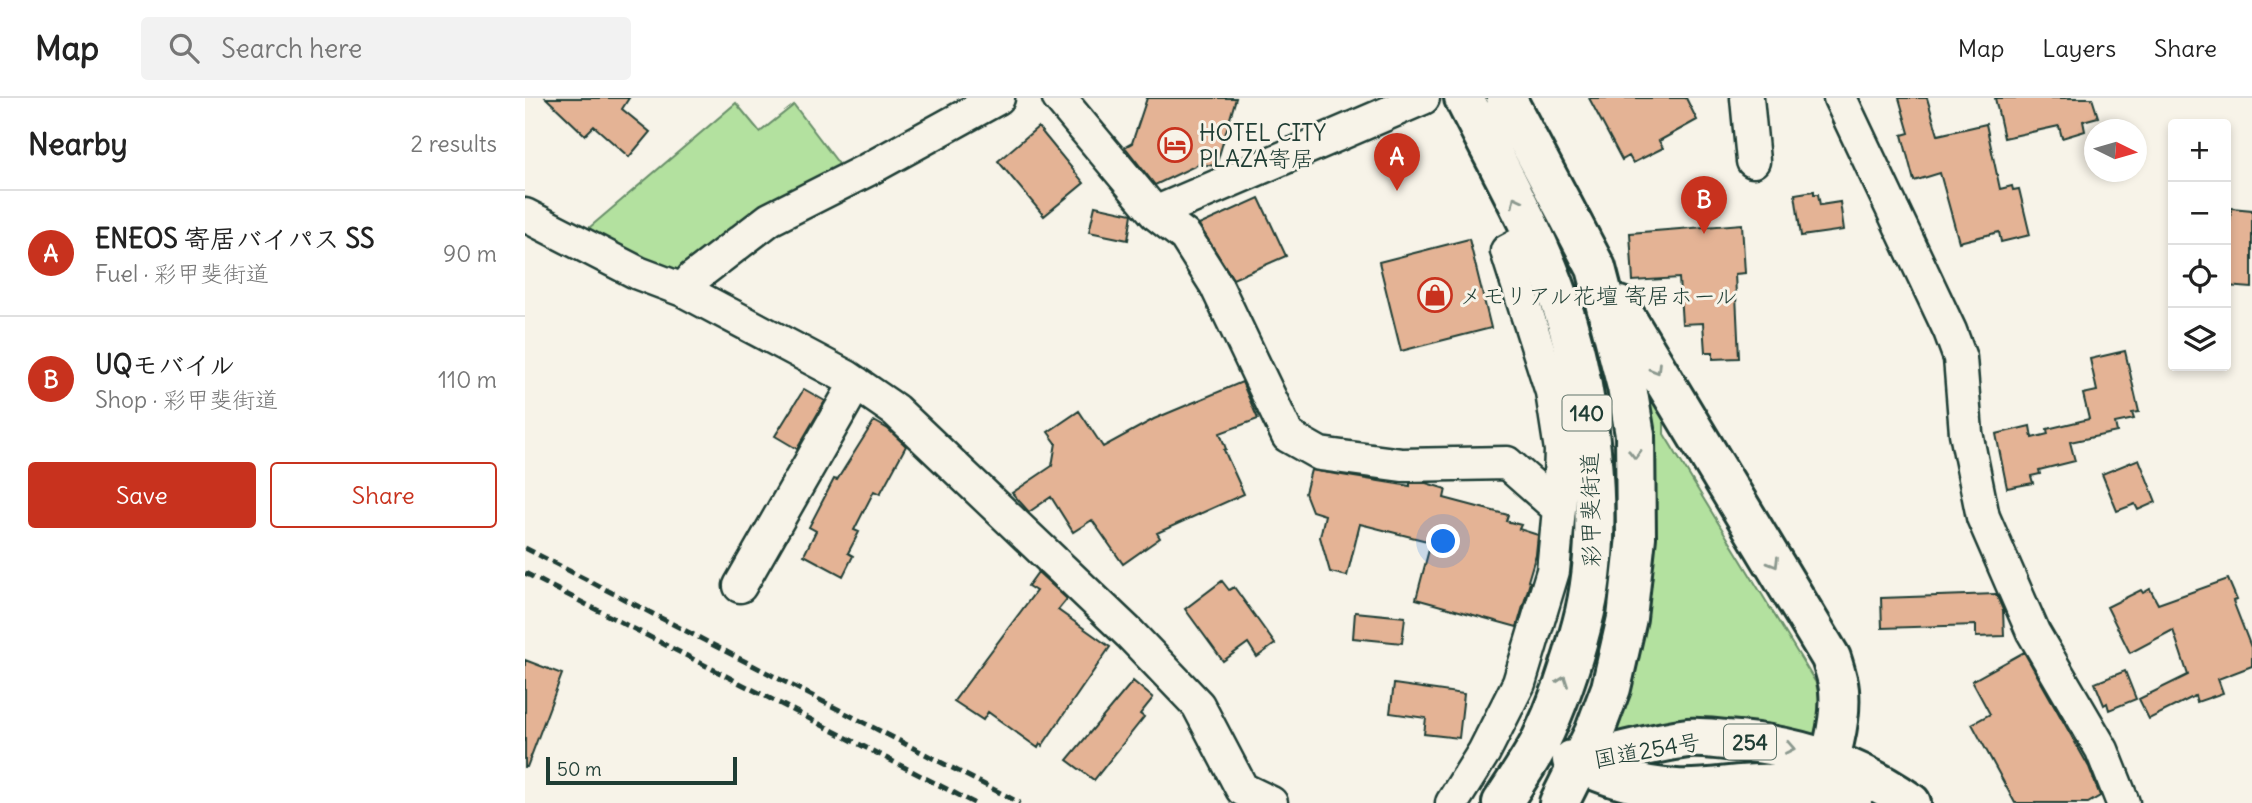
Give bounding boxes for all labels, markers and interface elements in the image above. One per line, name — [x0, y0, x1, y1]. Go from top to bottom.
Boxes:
search box — [141, 17, 631, 80]
text: Map — [35, 27, 99, 69]
icon: search — [165, 29, 203, 67]
text: Search here — [221, 32, 362, 65]
text: Map — [1958, 33, 2004, 63]
text: Layers — [2042, 33, 2116, 63]
text: Share — [2154, 33, 2217, 63]
place label: HOTEL CITY PLAZA寄居 — [1199, 118, 1326, 173]
north arrow — [2084, 119, 2147, 182]
map controls — [2168, 119, 2231, 371]
button: + — [2168, 119, 2231, 182]
text: Nearby — [28, 125, 128, 163]
hotel icon: HOTEL CITY PLAZA寄居 — [1156, 126, 1194, 164]
text: 2 results — [411, 129, 497, 158]
pin: A — [1374, 133, 1420, 191]
pin: B — [1681, 176, 1727, 234]
button: − — [2168, 182, 2231, 245]
one-way arrow — [1510, 196, 1524, 208]
text: ENEOS 寄居バイパス SS — [95, 222, 375, 255]
text: A — [44, 239, 58, 268]
text: 90 m — [443, 239, 497, 268]
button: locate — [2168, 245, 2231, 308]
text: Fuel · 彩甲斐街道 — [95, 259, 269, 288]
shop icon: メモリアル花壇 寄居ホール — [1416, 276, 1454, 314]
place label: メモリアル花壇 寄居ホール — [1459, 281, 1738, 310]
button: layers — [2168, 308, 2231, 371]
text: UQモバイル — [95, 348, 235, 381]
one-way arrow — [1648, 361, 1661, 374]
text: B — [43, 365, 59, 394]
text: 110 m — [438, 365, 497, 394]
text: Shop · 彩甲斐街道 — [95, 385, 278, 414]
road number: 140 — [1563, 396, 1611, 430]
one-way arrow — [1627, 450, 1643, 460]
street label: 彩甲斐街道 — [1574, 452, 1606, 568]
button: Save — [28, 462, 256, 528]
button: Share — [270, 462, 497, 528]
your location — [1426, 524, 1460, 558]
one-way arrow — [1766, 556, 1779, 569]
one-way arrow — [1555, 676, 1569, 688]
road number: 254 — [1724, 724, 1776, 760]
street label: 国道254号 — [1591, 726, 1703, 774]
one-way arrow — [1784, 740, 1796, 755]
scale bar — [546, 754, 737, 786]
text: 50 m — [557, 757, 602, 781]

